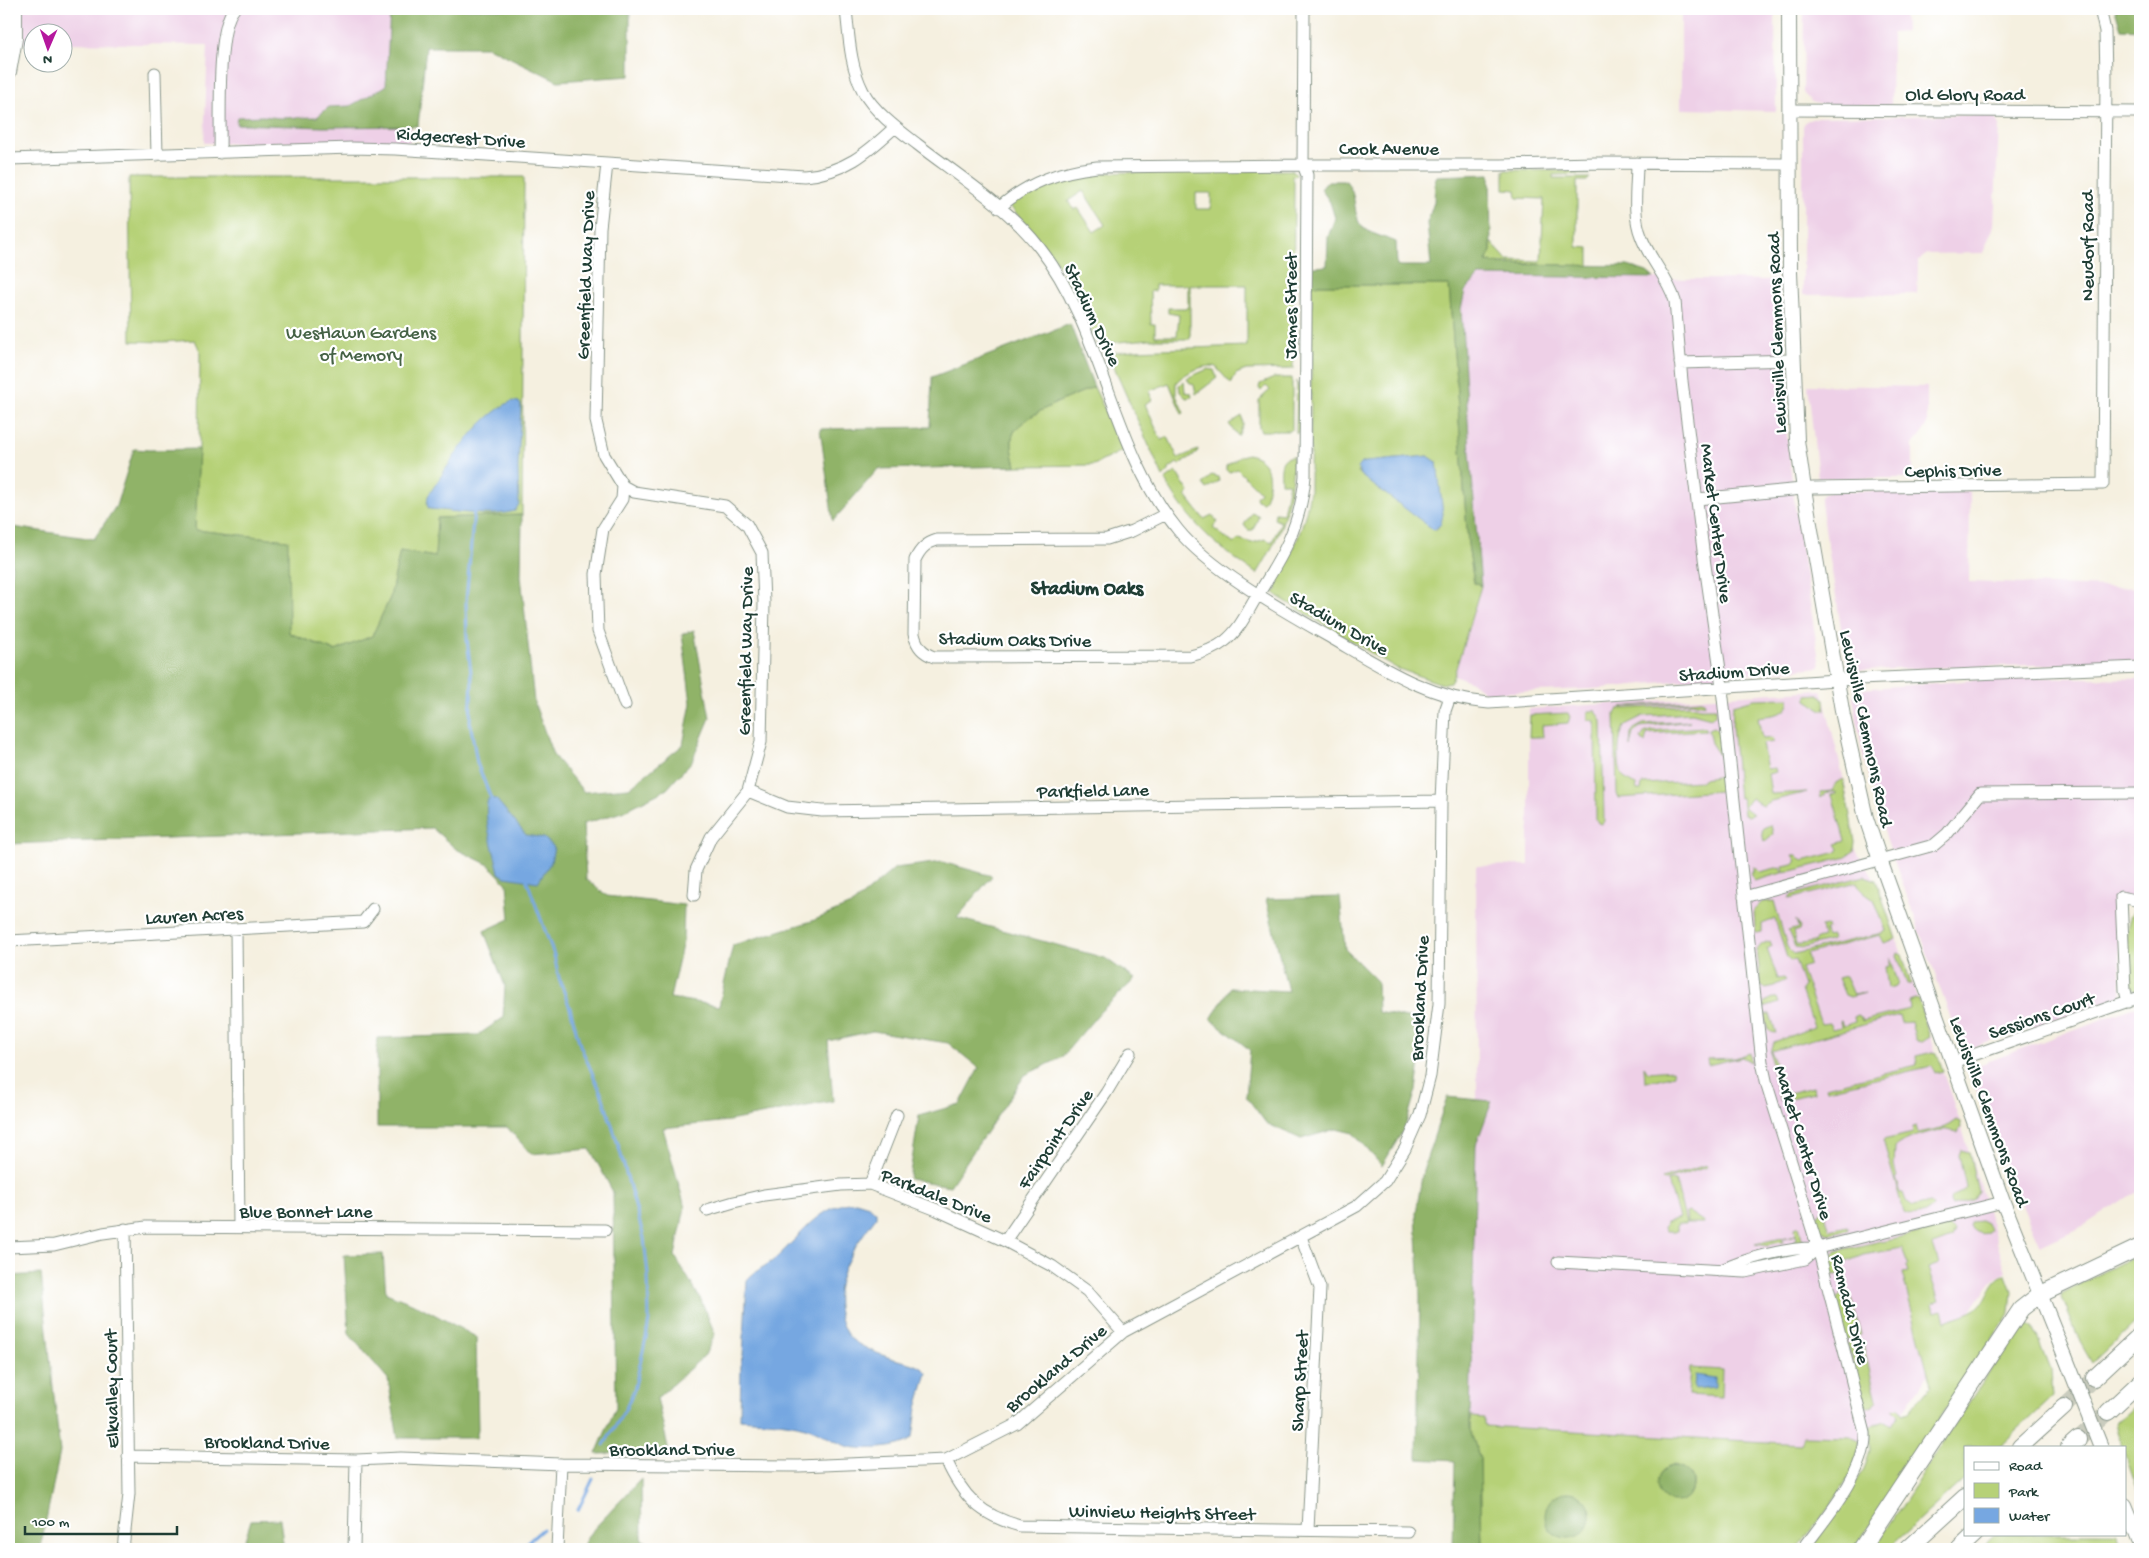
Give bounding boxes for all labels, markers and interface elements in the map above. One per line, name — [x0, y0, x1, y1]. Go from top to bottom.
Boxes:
north arrow — [22, 22, 72, 72]
text: N — [43, 50, 52, 67]
street label: Old Glory Road — [1905, 85, 2027, 108]
street label: Ridgecrest Drive — [395, 124, 526, 155]
street label: Cook Avenue — [1339, 139, 1439, 162]
street label: Neudorf Road — [2078, 189, 2101, 301]
street label: Greenfield Way Drive — [573, 190, 602, 360]
street label: Lewisville Clemmons Road — [1763, 230, 1793, 434]
street label: James Street — [1281, 251, 1304, 359]
street label: Stadium Drive — [1057, 260, 1125, 371]
park label: Westlawn Gardens of Memory — [286, 323, 437, 368]
street label: Market Center Drive — [1693, 442, 1736, 605]
street label: Cephis Drive — [1905, 460, 2002, 485]
street label: Greenfield Way Drive — [735, 566, 760, 736]
district label: Stadium Oaks — [1031, 579, 1145, 602]
street label: Stadium Drive — [1285, 587, 1392, 663]
street label: Lewisville Clemmons Road — [1832, 628, 1897, 831]
street label: Stadium Oaks Drive — [938, 629, 1092, 654]
street label: Stadium Drive — [1678, 658, 1790, 689]
street label: Parkfield Lane — [1036, 780, 1150, 805]
street label: Lauren Acres — [145, 903, 245, 932]
street label: Brookland Drive — [1407, 935, 1436, 1062]
street label: Sessions Court — [1986, 988, 2100, 1046]
street label: Lewisville Clemmons Road — [1943, 1014, 2034, 1212]
street label: Market Center Drive — [1767, 1063, 1836, 1223]
street label: Fairpoint Drive — [1013, 1085, 1100, 1195]
street label: Parkdale Drive — [876, 1164, 995, 1230]
street label: Blue Bonnet Lane — [238, 1202, 373, 1225]
street label: Ramada Drive — [1824, 1253, 1873, 1367]
street label: Brookland Drive — [1001, 1320, 1113, 1419]
street label: Elkvalley Court — [101, 1327, 126, 1449]
street label: Sharp Street — [1287, 1328, 1316, 1432]
street label: Brookland Drive — [203, 1432, 330, 1457]
street label: Brookland Drive — [608, 1440, 735, 1463]
legend — [1964, 1446, 2126, 1536]
text: Road — [2009, 1458, 2043, 1476]
text: Park — [2008, 1484, 2039, 1502]
street label: Winview Heights Street — [1068, 1501, 1258, 1528]
scale bar — [25, 1503, 178, 1535]
text: Water — [2009, 1508, 2051, 1526]
text: 100 m — [31, 1514, 70, 1532]

